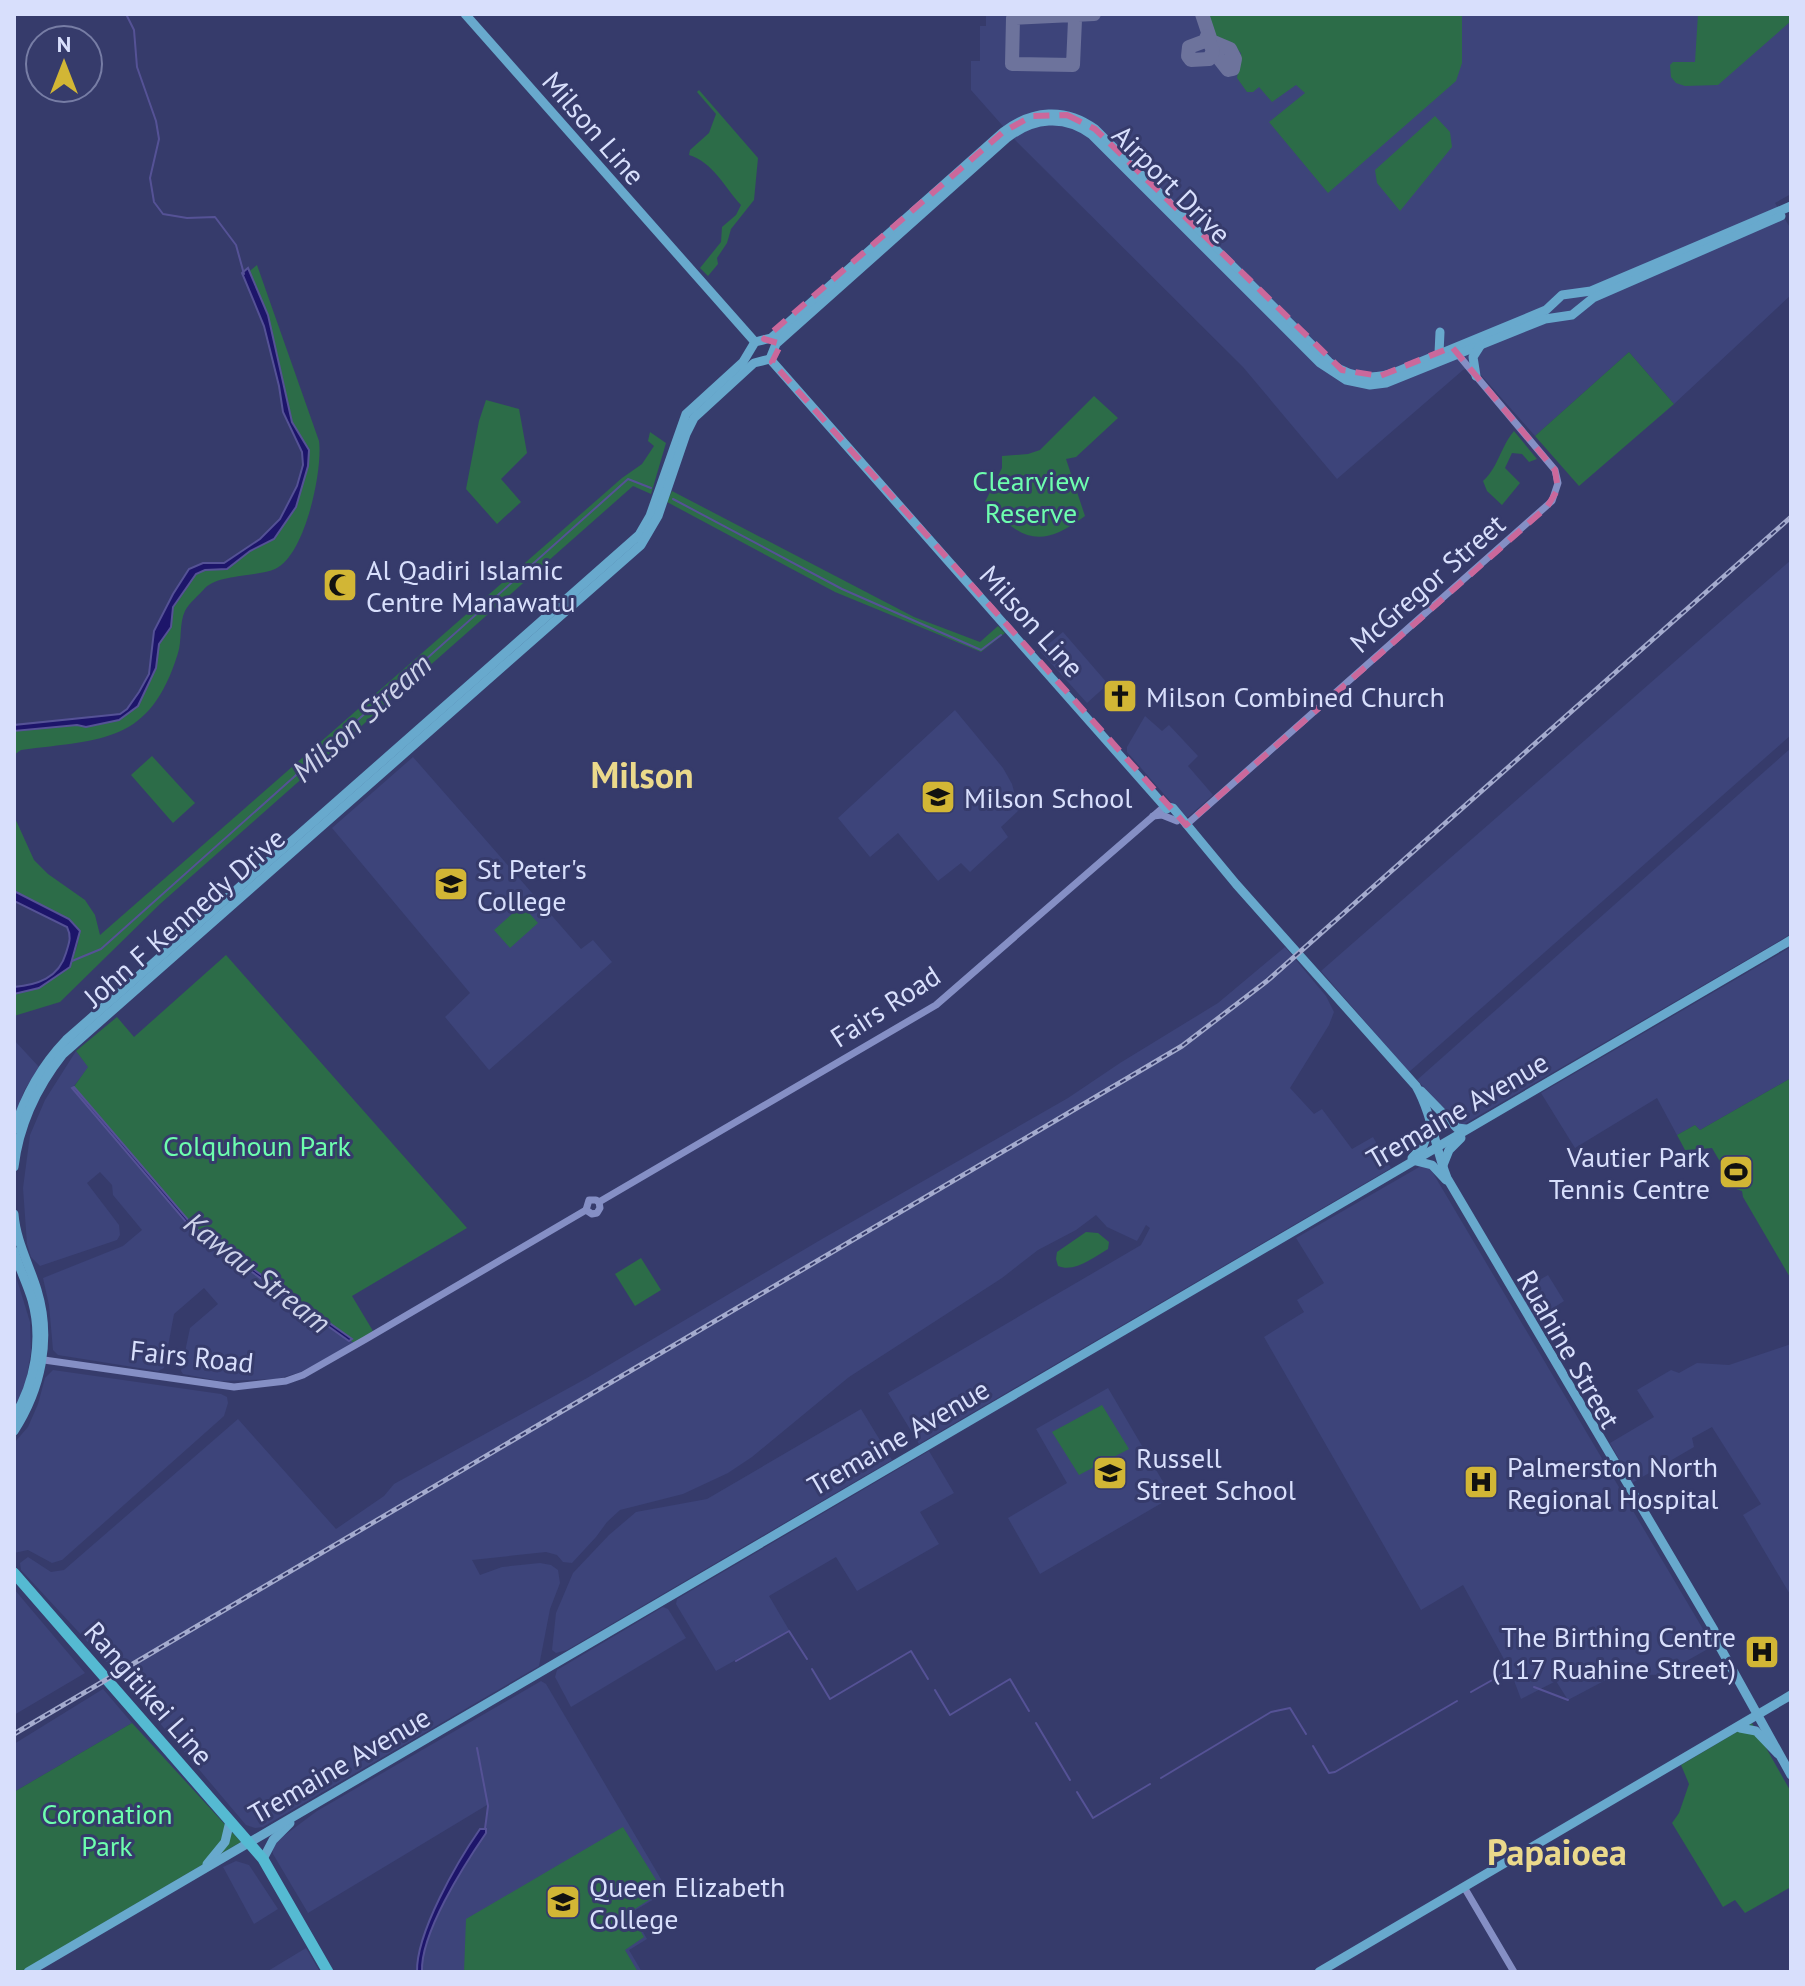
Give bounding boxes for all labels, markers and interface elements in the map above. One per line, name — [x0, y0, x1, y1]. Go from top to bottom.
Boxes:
north arrow — [24, 24, 104, 104]
text: N — [57, 30, 71, 58]
street label: Milson Line — [534, 63, 654, 193]
street label: Airport Drive — [1105, 117, 1239, 251]
park label: Clearview Reserve — [972, 462, 1090, 531]
street label: McGregor Street — [1342, 505, 1513, 661]
place label: Al Qadiri Islamic Centre Manawatu — [366, 551, 576, 620]
street label: Milson Line — [972, 557, 1092, 685]
mosque icon: Al Qadiri Islamic Centre Manawatu — [321, 566, 359, 604]
water label: Milson Stream — [283, 644, 439, 790]
church icon: Milson Combined Church — [1101, 677, 1139, 715]
place label: Milson Combined Church — [1146, 678, 1445, 715]
district label: Milson — [590, 751, 694, 798]
school or university icon: Milson School — [919, 778, 957, 816]
place label: Milson School — [964, 779, 1132, 816]
street label: John F Kennedy Drive — [75, 819, 293, 1015]
place label: St Peter's College — [477, 850, 587, 919]
school or university icon: St Peter's College — [432, 865, 470, 903]
street label: Fairs Road — [823, 957, 947, 1055]
street label: Tremaine Avenue — [1359, 1043, 1555, 1177]
park label: Colquhoun Park — [163, 1127, 352, 1164]
place label: Vautier Park Tennis Centre — [1549, 1138, 1711, 1207]
sports icon: Vautier Park Tennis Centre — [1717, 1153, 1755, 1191]
water label: Kawau Stream — [177, 1203, 339, 1341]
street label: Ruahine Street — [1509, 1263, 1629, 1435]
street label: Fairs Road — [128, 1331, 256, 1381]
street label: Tremaine Avenue — [800, 1370, 996, 1504]
place label: Russell Street School — [1136, 1439, 1296, 1508]
place label: Palmerston North Regional Hospital — [1507, 1448, 1718, 1517]
school or university icon: Russell Street School — [1091, 1454, 1129, 1492]
hospital icon: Palmerston North Regional Hospital — [1462, 1463, 1500, 1501]
street label: Rangitikei Line — [76, 1613, 222, 1773]
place label: The Birthing Centre (117 Ruahine Street) — [1492, 1618, 1736, 1687]
hospital icon: The Birthing Centre (117 Ruahine Street) — [1743, 1633, 1781, 1671]
street label: Tremaine Avenue — [241, 1698, 437, 1832]
park label: Coronation Park — [41, 1795, 173, 1864]
district label: Papaioea — [1487, 1828, 1627, 1875]
place label: Queen Elizabeth College — [589, 1868, 785, 1937]
school or university icon: Queen Elizabeth College — [544, 1883, 582, 1921]

